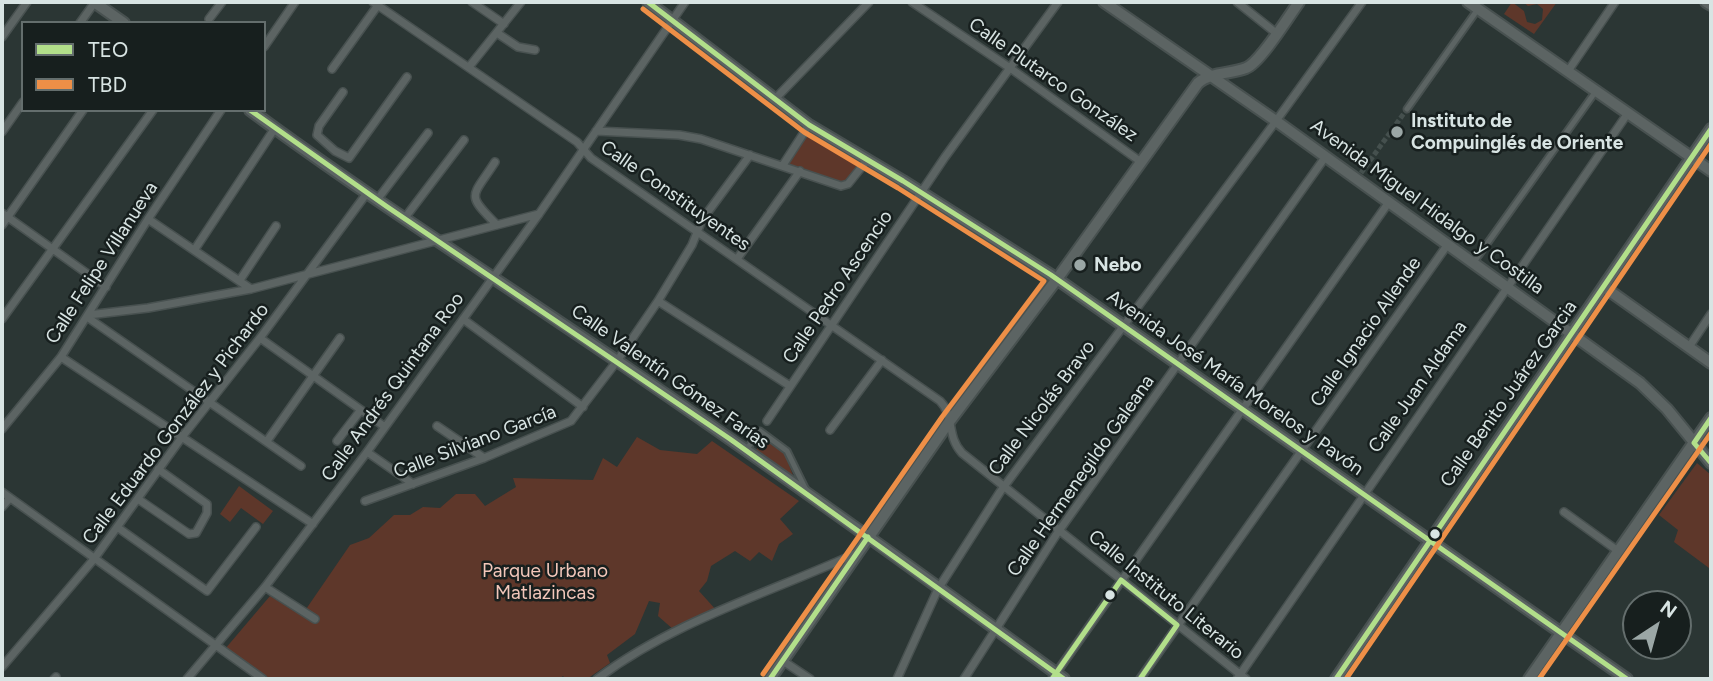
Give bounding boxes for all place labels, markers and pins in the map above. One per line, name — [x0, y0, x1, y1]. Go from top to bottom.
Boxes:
place label: Instituto de Compuinglés de Oriente — [1411, 110, 1623, 154]
marker: Instituto de Compuinglés de Oriente — [1389, 124, 1405, 140]
place label: Nebo — [1094, 254, 1142, 276]
marker: Nebo — [1072, 257, 1088, 273]
unlabelled marker — [1428, 527, 1442, 541]
unlabelled marker — [1103, 588, 1117, 602]

